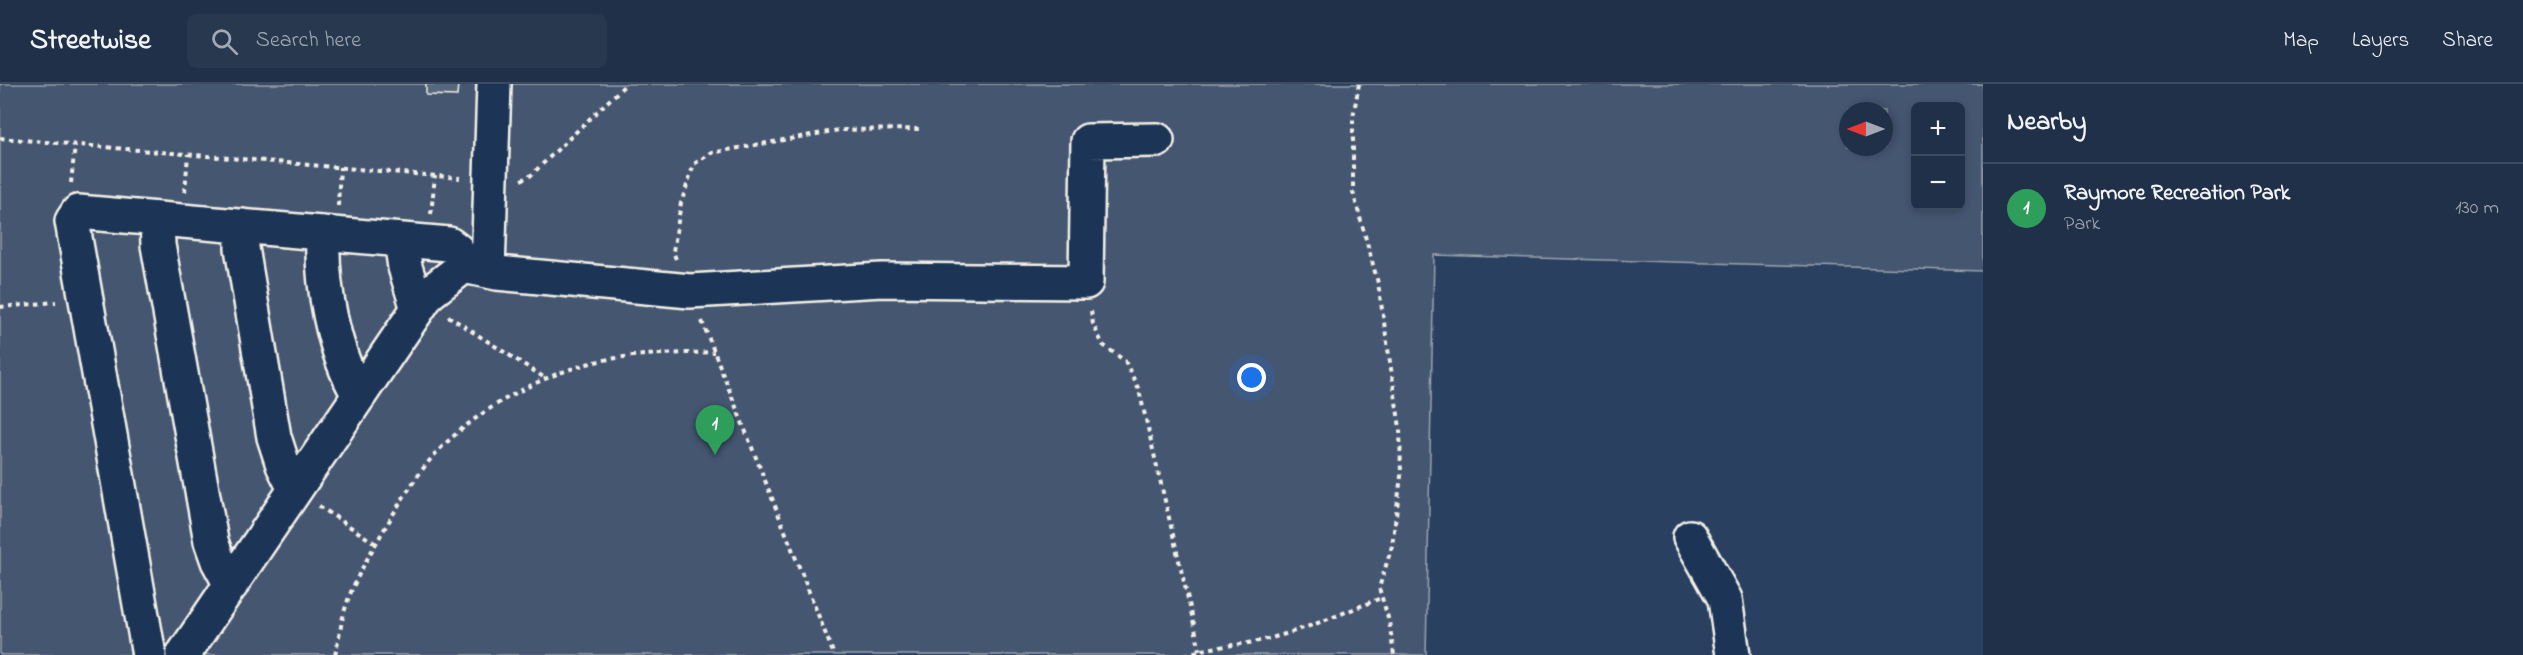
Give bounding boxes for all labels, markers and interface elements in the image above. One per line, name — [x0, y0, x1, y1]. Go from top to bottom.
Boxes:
search box — [187, 14, 607, 68]
text: Streetwise — [30, 21, 151, 62]
icon: search — [208, 25, 241, 58]
text: Search here — [256, 25, 361, 57]
text: Map — [2283, 26, 2319, 56]
text: Layers — [2352, 26, 2409, 56]
text: Share — [2442, 26, 2493, 56]
north arrow — [1839, 102, 1893, 156]
map controls — [1911, 102, 1965, 210]
button: + — [1911, 102, 1965, 156]
text: Nearby — [2007, 104, 2086, 142]
button: − — [1911, 156, 1965, 210]
text: Raymore Recreation Park — [2064, 178, 2290, 210]
text: 1 — [2023, 194, 2030, 223]
text: 130 m — [2455, 194, 2499, 223]
text: Park — [2064, 210, 2100, 239]
your location — [1237, 363, 1266, 392]
pin: 1 — [696, 406, 734, 455]

